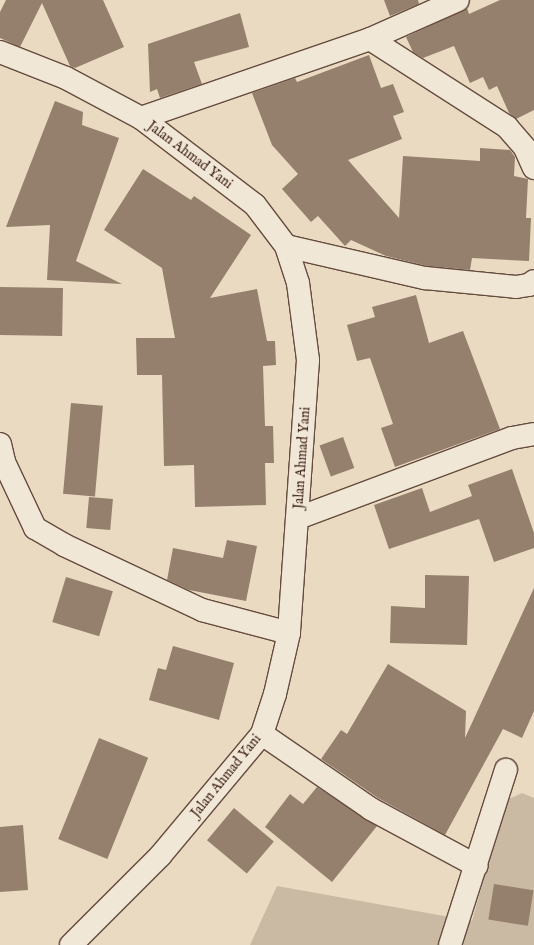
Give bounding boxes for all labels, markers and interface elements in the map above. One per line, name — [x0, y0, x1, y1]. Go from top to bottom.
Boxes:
street label: Jalan Ahmad Yani — [144, 117, 236, 193]
street label: Jalan Ahmad Yani — [290, 406, 314, 510]
street label: Jalan Ahmad Yani — [187, 731, 265, 821]

